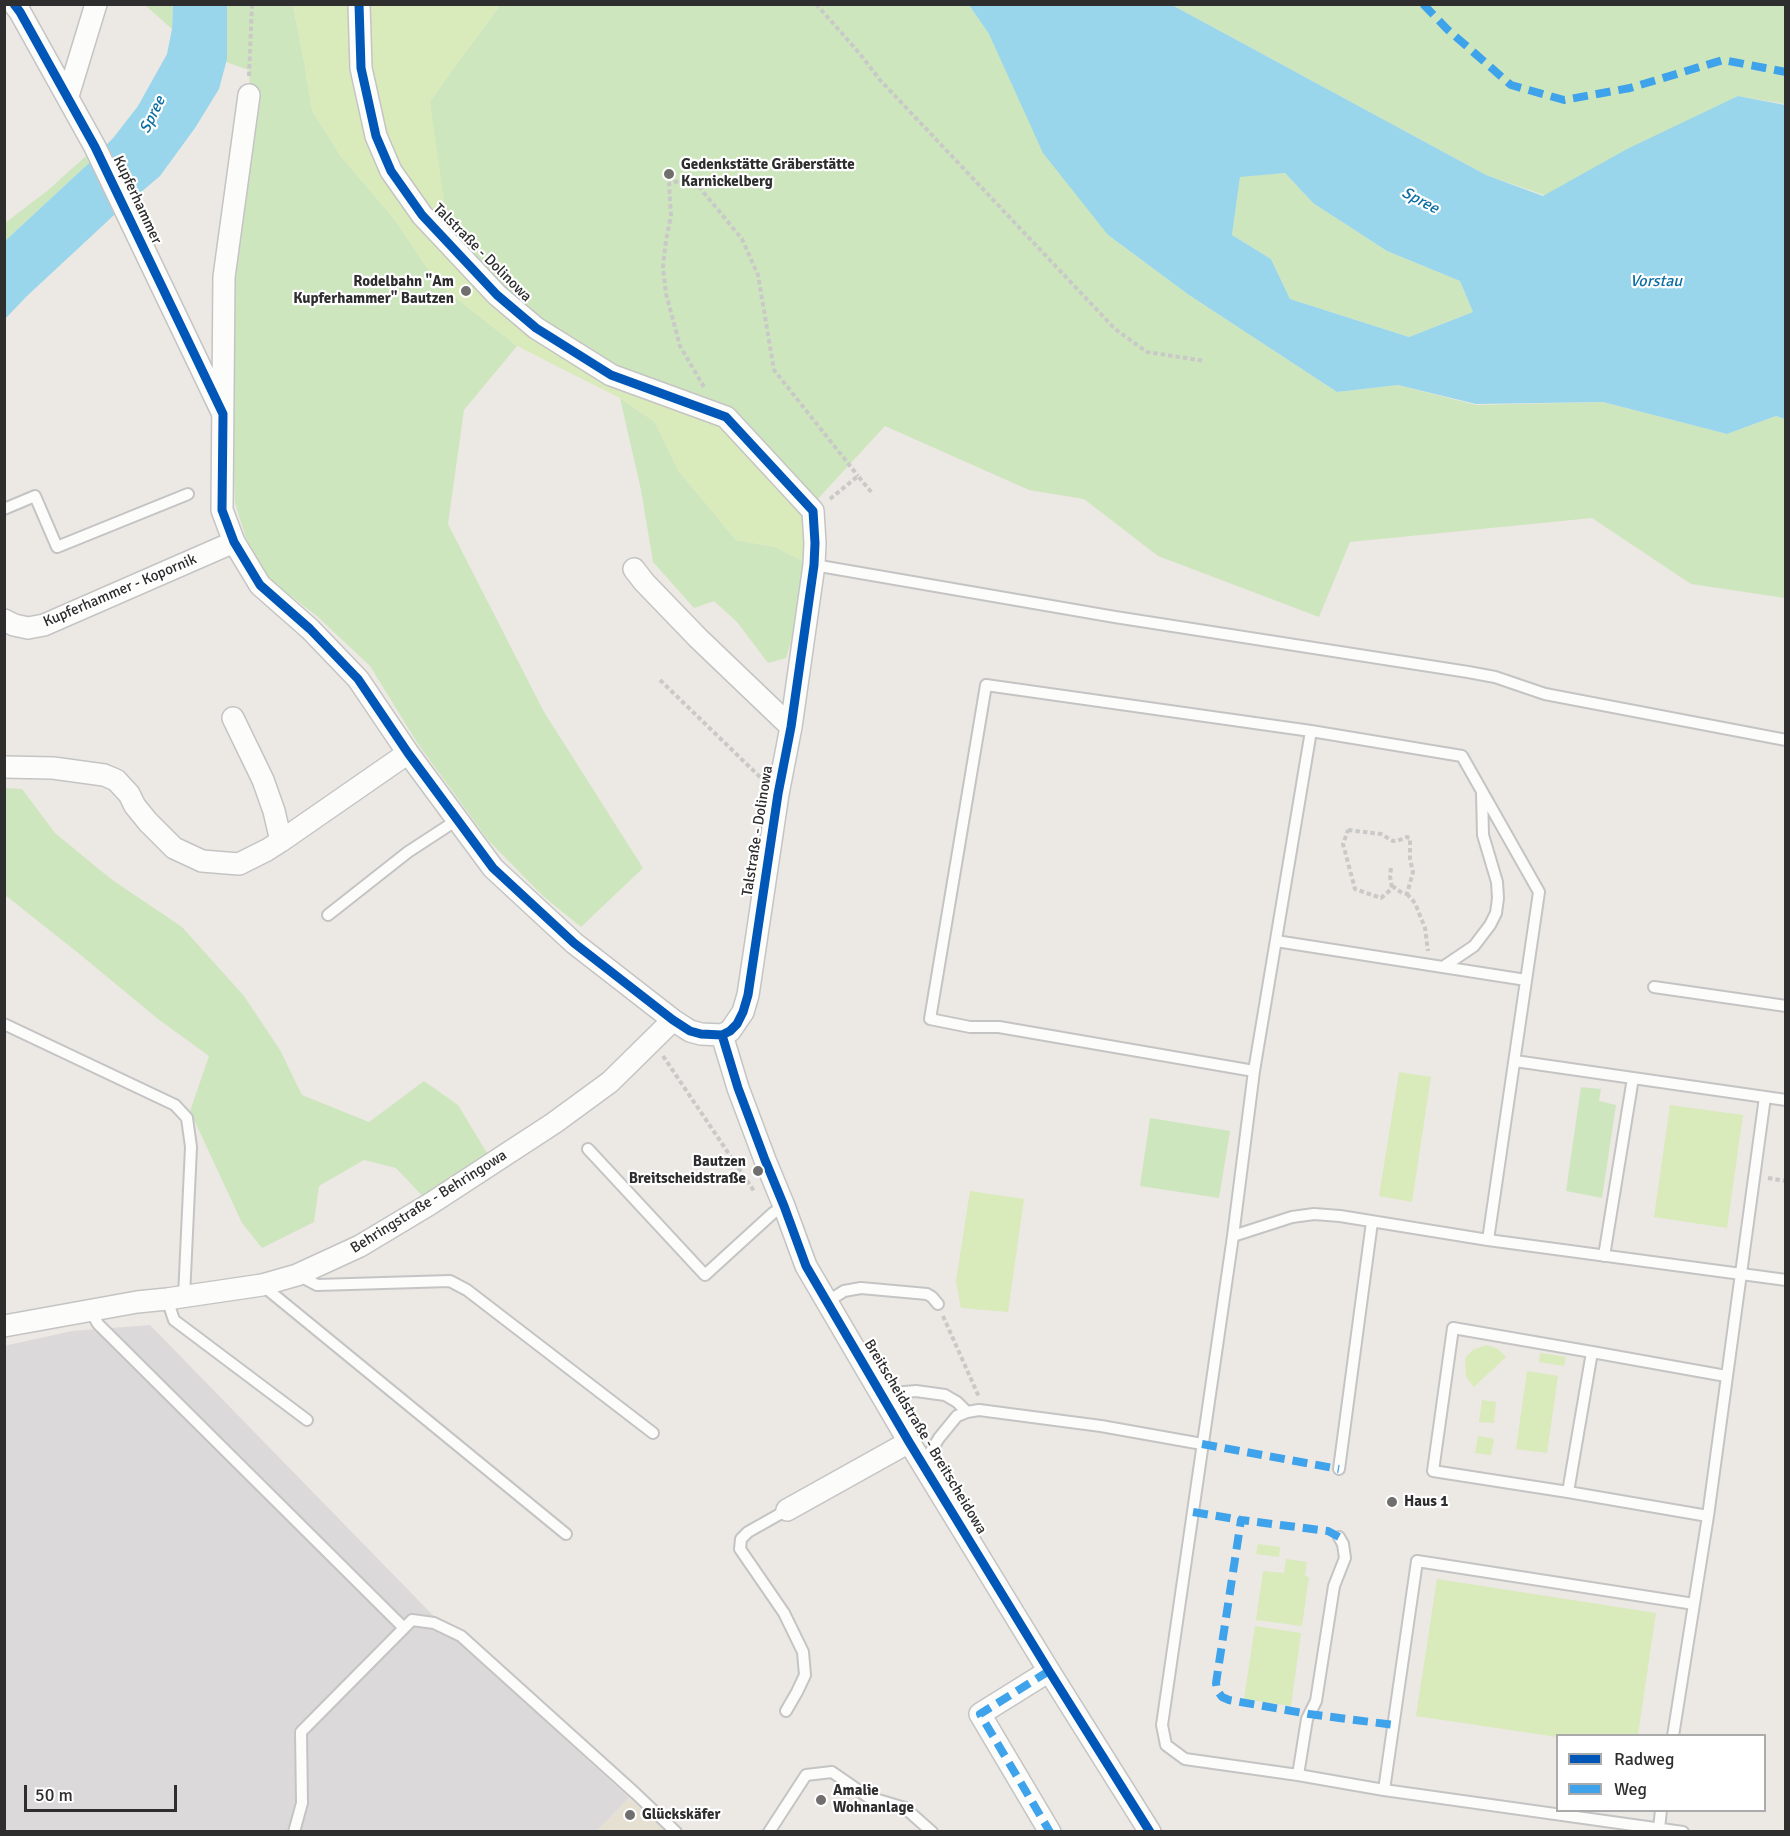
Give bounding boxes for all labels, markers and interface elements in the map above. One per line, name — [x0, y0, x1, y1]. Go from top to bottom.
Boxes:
water label: Spree — [136, 93, 170, 137]
street label: Kupferhammer — [109, 153, 165, 247]
place label: Gedenkstätte Gräberstätte Karnickelberg — [681, 156, 855, 191]
marker: Gedenkstätte Gräberstätte Karnickelberg — [662, 167, 676, 181]
water label: Spree — [1398, 183, 1442, 219]
street label: Talstraße - Dolinowa — [429, 200, 535, 306]
water label: Vorstau — [1630, 272, 1682, 292]
place label: Rodelbahn "Am Kupferhammer" Bautzen — [293, 273, 454, 308]
marker: Rodelbahn "Am Kupferhammer" Bautzen — [459, 284, 473, 298]
street label: Kupferhammer - Kopornik — [41, 551, 199, 631]
street label: Talstraße - Dolinowa — [739, 764, 777, 898]
street label: Behringstraße - Behringowa — [348, 1146, 510, 1258]
place label: Bautzen Breitscheidstraße — [629, 1153, 746, 1188]
marker: Bautzen Breitscheidstraße — [751, 1164, 765, 1178]
street label: Breitscheidstraße - Breitscheidowa — [860, 1336, 990, 1538]
place label: Haus 1 — [1404, 1493, 1448, 1511]
marker: Haus 1 — [1385, 1495, 1399, 1509]
legend — [1556, 1734, 1766, 1812]
text: Radweg — [1614, 1748, 1675, 1770]
scale bar — [27, 1773, 180, 1811]
text: Weg — [1614, 1778, 1647, 1800]
place label: Amalie Wohnanlage — [833, 1782, 914, 1817]
text: 50 m — [35, 1784, 73, 1806]
marker: Amalie Wohnanlage — [814, 1793, 828, 1807]
place label: Glückskäfer — [642, 1806, 720, 1824]
marker: Glückskäfer — [623, 1808, 637, 1822]

